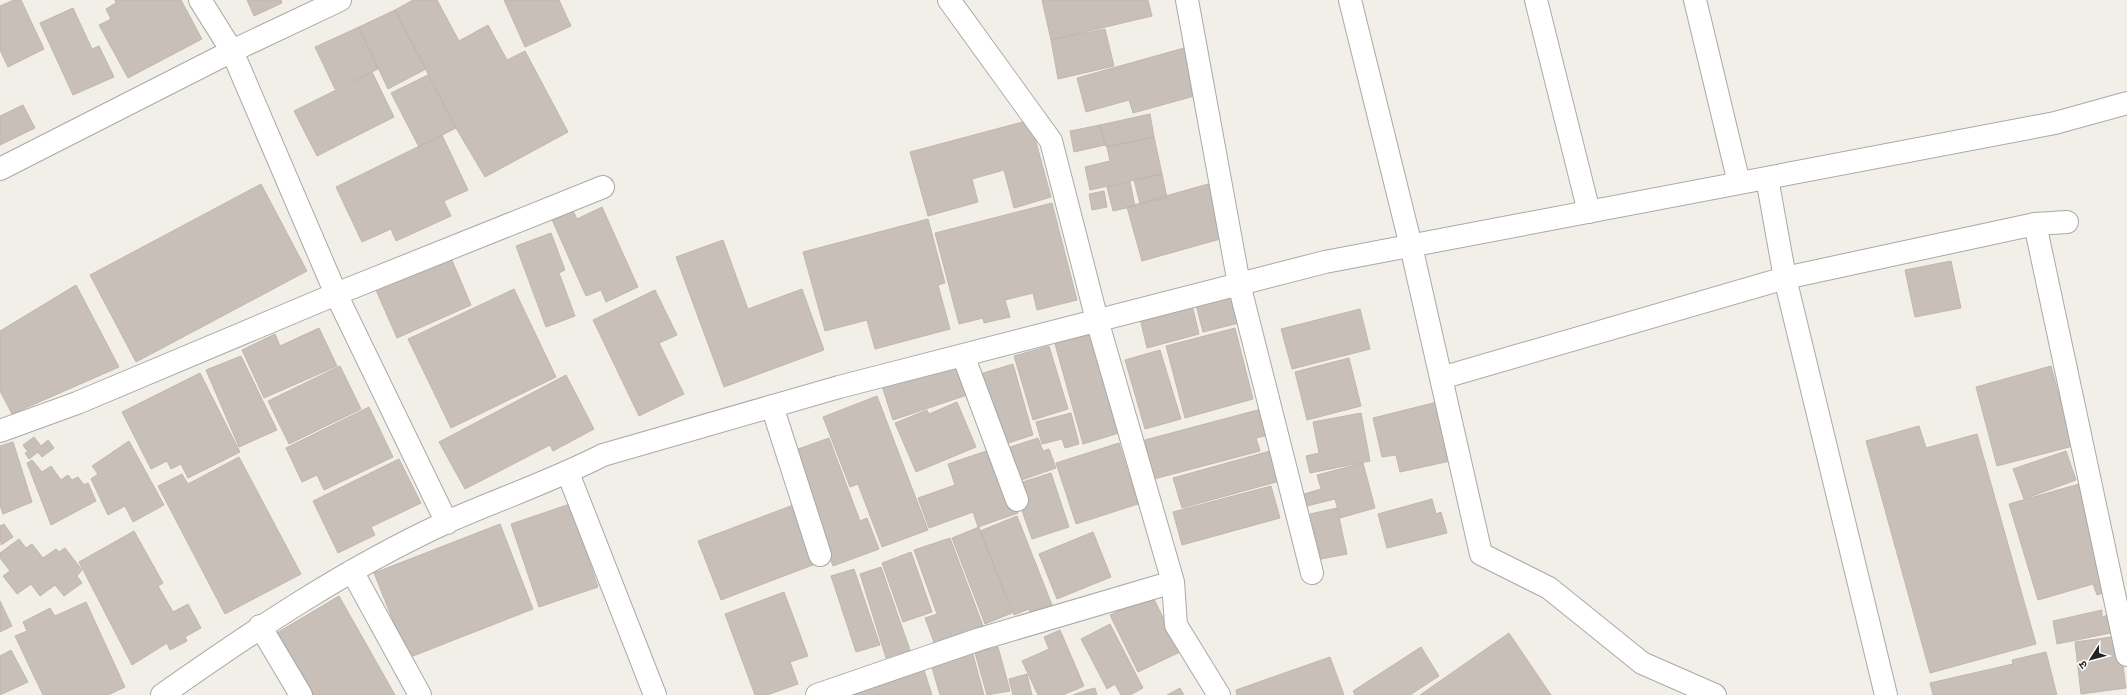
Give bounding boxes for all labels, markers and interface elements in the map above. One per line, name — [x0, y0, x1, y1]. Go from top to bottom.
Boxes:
north arrow — [2071, 639, 2111, 679]
text: उ — [2075, 658, 2090, 672]

